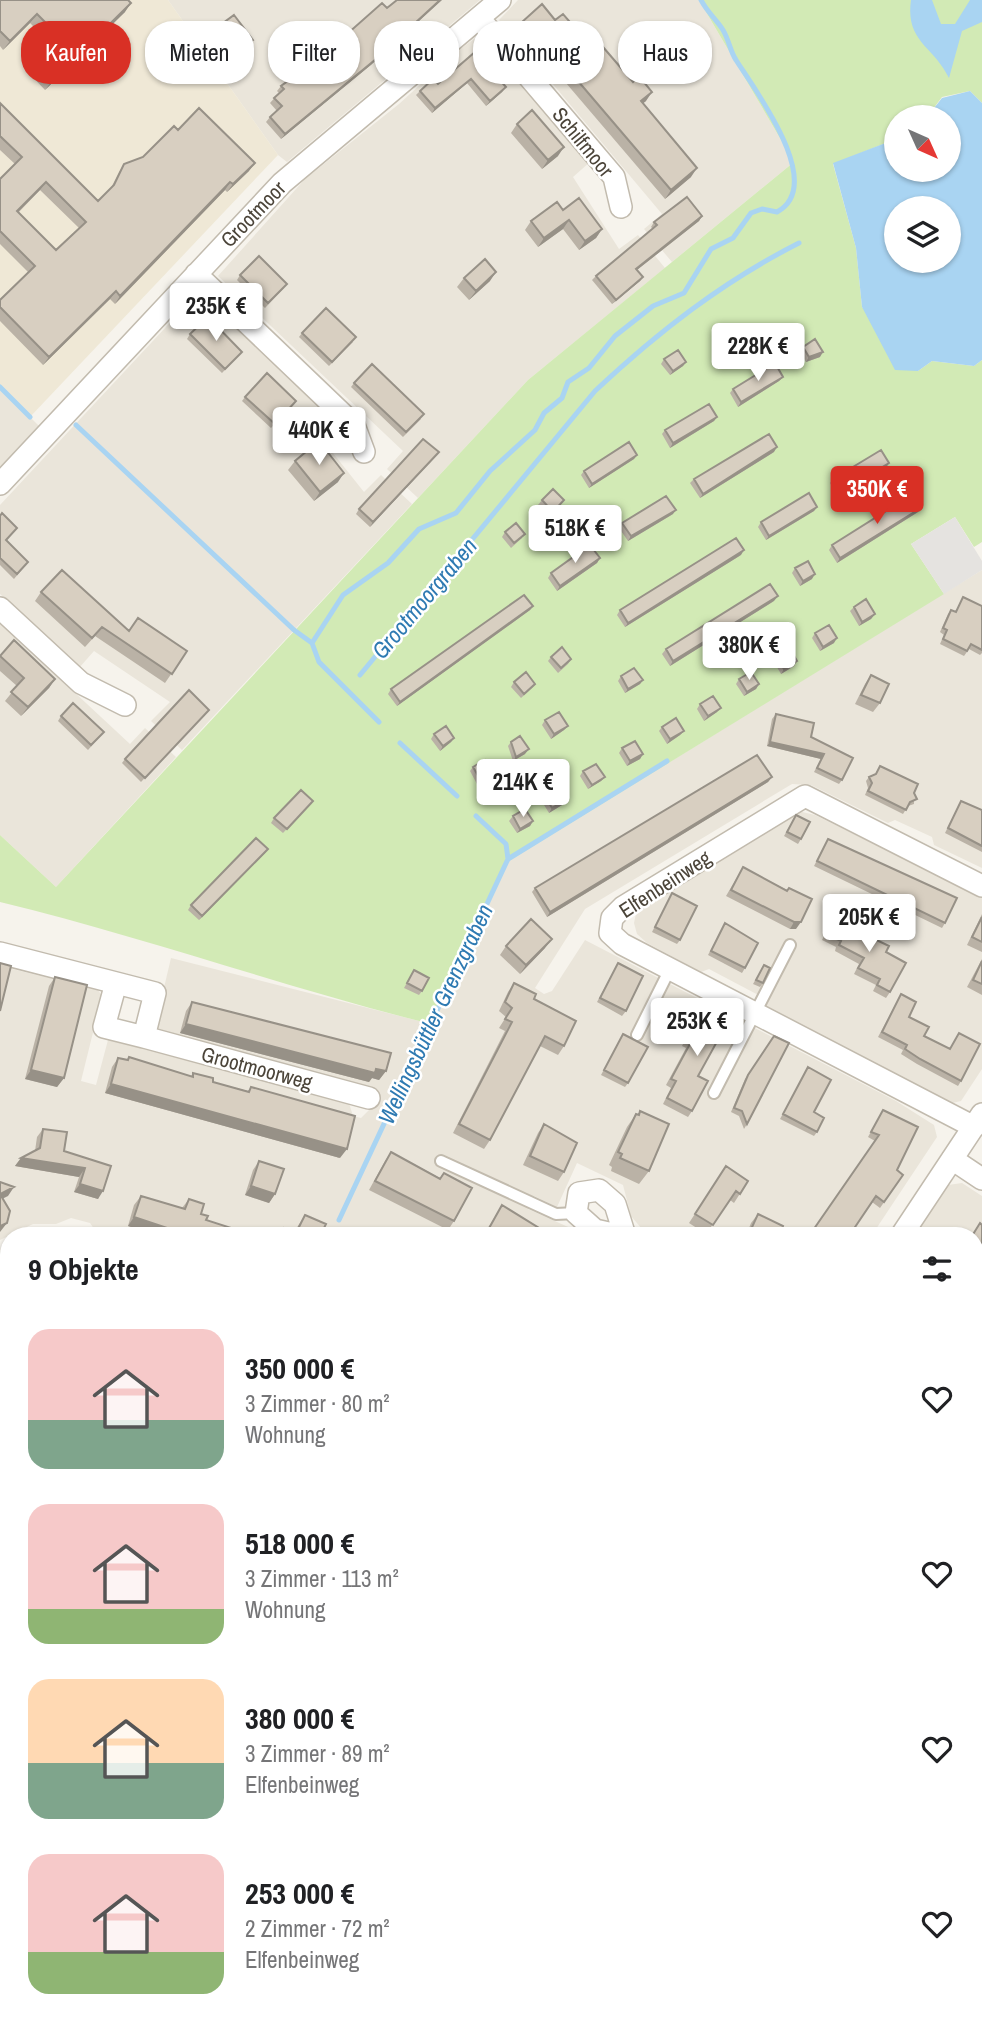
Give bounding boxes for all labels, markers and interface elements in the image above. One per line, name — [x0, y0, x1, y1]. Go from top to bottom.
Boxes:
chip: Kaufen — [21, 21, 131, 84]
chip: Mieten — [145, 21, 254, 84]
chip: Filter — [268, 21, 360, 84]
chip: Neu — [374, 21, 459, 84]
chip: Wohnung — [473, 21, 604, 84]
chip: Haus — [618, 21, 712, 84]
street label: Schilfmoor — [546, 101, 620, 183]
north arrow — [884, 105, 961, 182]
map controls — [884, 105, 961, 273]
street label: Grootmoor — [214, 174, 292, 254]
button: layers — [884, 196, 961, 273]
pin: 235K € — [159, 284, 273, 343]
text: 235K € — [186, 290, 246, 321]
pin: 228K € — [701, 324, 815, 383]
text: 228K € — [728, 330, 788, 361]
pin: 440K € — [262, 407, 376, 467]
text: 440K € — [289, 414, 349, 445]
pin: 350K € — [820, 466, 934, 526]
text: 350K € — [847, 473, 907, 504]
pin: 518K € — [518, 505, 632, 565]
text: 518K € — [545, 512, 605, 543]
water label: Grootmoorgraben — [364, 531, 484, 665]
pin: 380K € — [692, 622, 806, 682]
text: 380K € — [719, 629, 779, 660]
pin: 214K € — [466, 760, 580, 819]
text: 214K € — [493, 766, 553, 797]
street label: Elfenbeinweg — [613, 843, 717, 925]
pin: 205K € — [812, 894, 926, 954]
water label: Wellingsbüttler Grenzgraben — [370, 899, 500, 1129]
text: 205K € — [839, 901, 899, 932]
pin: 253K € — [640, 998, 754, 1058]
text: 253K € — [667, 1005, 727, 1036]
street label: Grootmoorweg — [198, 1039, 316, 1097]
text: 9 Objekte — [28, 1249, 139, 1289]
icon: filters — [918, 1250, 956, 1288]
text: 350 000 € — [245, 1348, 354, 1388]
icon: home — [84, 1357, 168, 1441]
icon: heart — [918, 1380, 956, 1418]
text: 3 Zimmer · 80 m² — [245, 1388, 390, 1419]
text: Wohnung — [245, 1419, 325, 1450]
text: 518 000 € — [245, 1523, 354, 1563]
icon: home — [84, 1532, 168, 1616]
icon: heart — [918, 1555, 956, 1593]
text: 3 Zimmer · 113 m² — [245, 1563, 399, 1594]
text: Wohnung — [245, 1594, 325, 1625]
text: 380 000 € — [245, 1698, 354, 1738]
icon: home — [84, 1707, 168, 1791]
icon: heart — [918, 1730, 956, 1768]
text: 3 Zimmer · 89 m² — [245, 1738, 390, 1769]
text: Elfenbeinweg — [245, 1769, 359, 1800]
text: 253 000 € — [245, 1873, 354, 1913]
icon: home — [84, 1882, 168, 1966]
icon: heart — [918, 1905, 956, 1943]
text: 2 Zimmer · 72 m² — [245, 1913, 390, 1944]
text: Elfenbeinweg — [245, 1944, 359, 1975]

